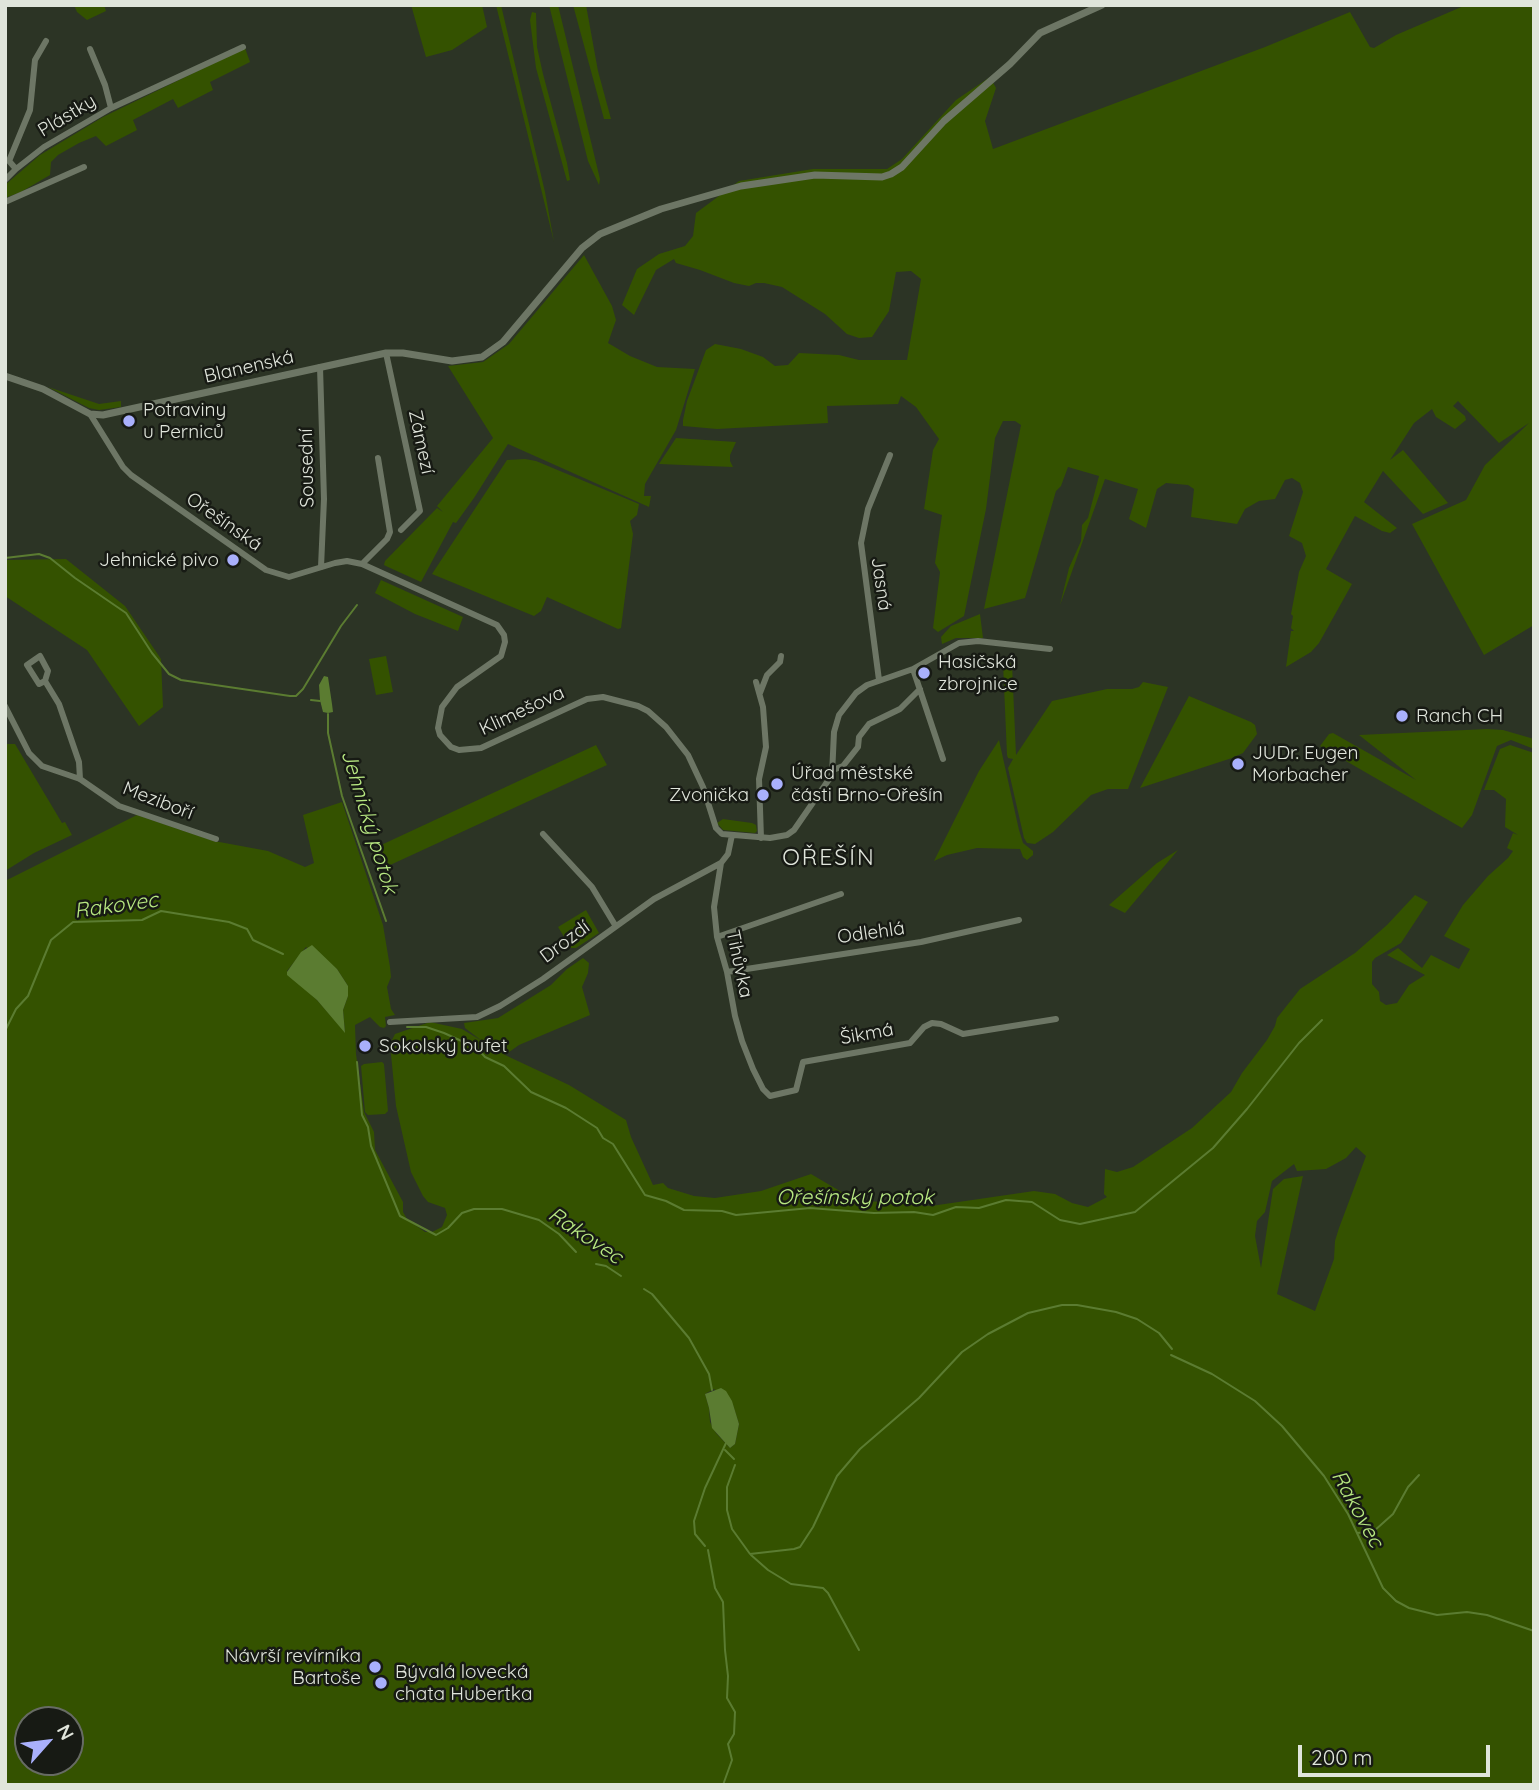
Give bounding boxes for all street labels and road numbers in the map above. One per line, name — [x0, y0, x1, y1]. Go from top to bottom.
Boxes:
street label: Plástky — [34, 90, 100, 142]
street label: Blanenská — [202, 346, 296, 388]
street label: Zámezí — [403, 408, 439, 476]
street label: Sousední — [295, 428, 319, 508]
street label: Ořešínská — [182, 488, 266, 556]
street label: Jasná — [866, 556, 896, 612]
street label: Klimešova — [476, 681, 568, 741]
street label: Meziboří — [119, 777, 197, 825]
street label: Drozdí — [536, 916, 594, 968]
street label: Odlehlá — [836, 917, 906, 949]
street label: Tihůvka — [721, 928, 757, 1000]
street label: Šikmá — [839, 1018, 895, 1050]

